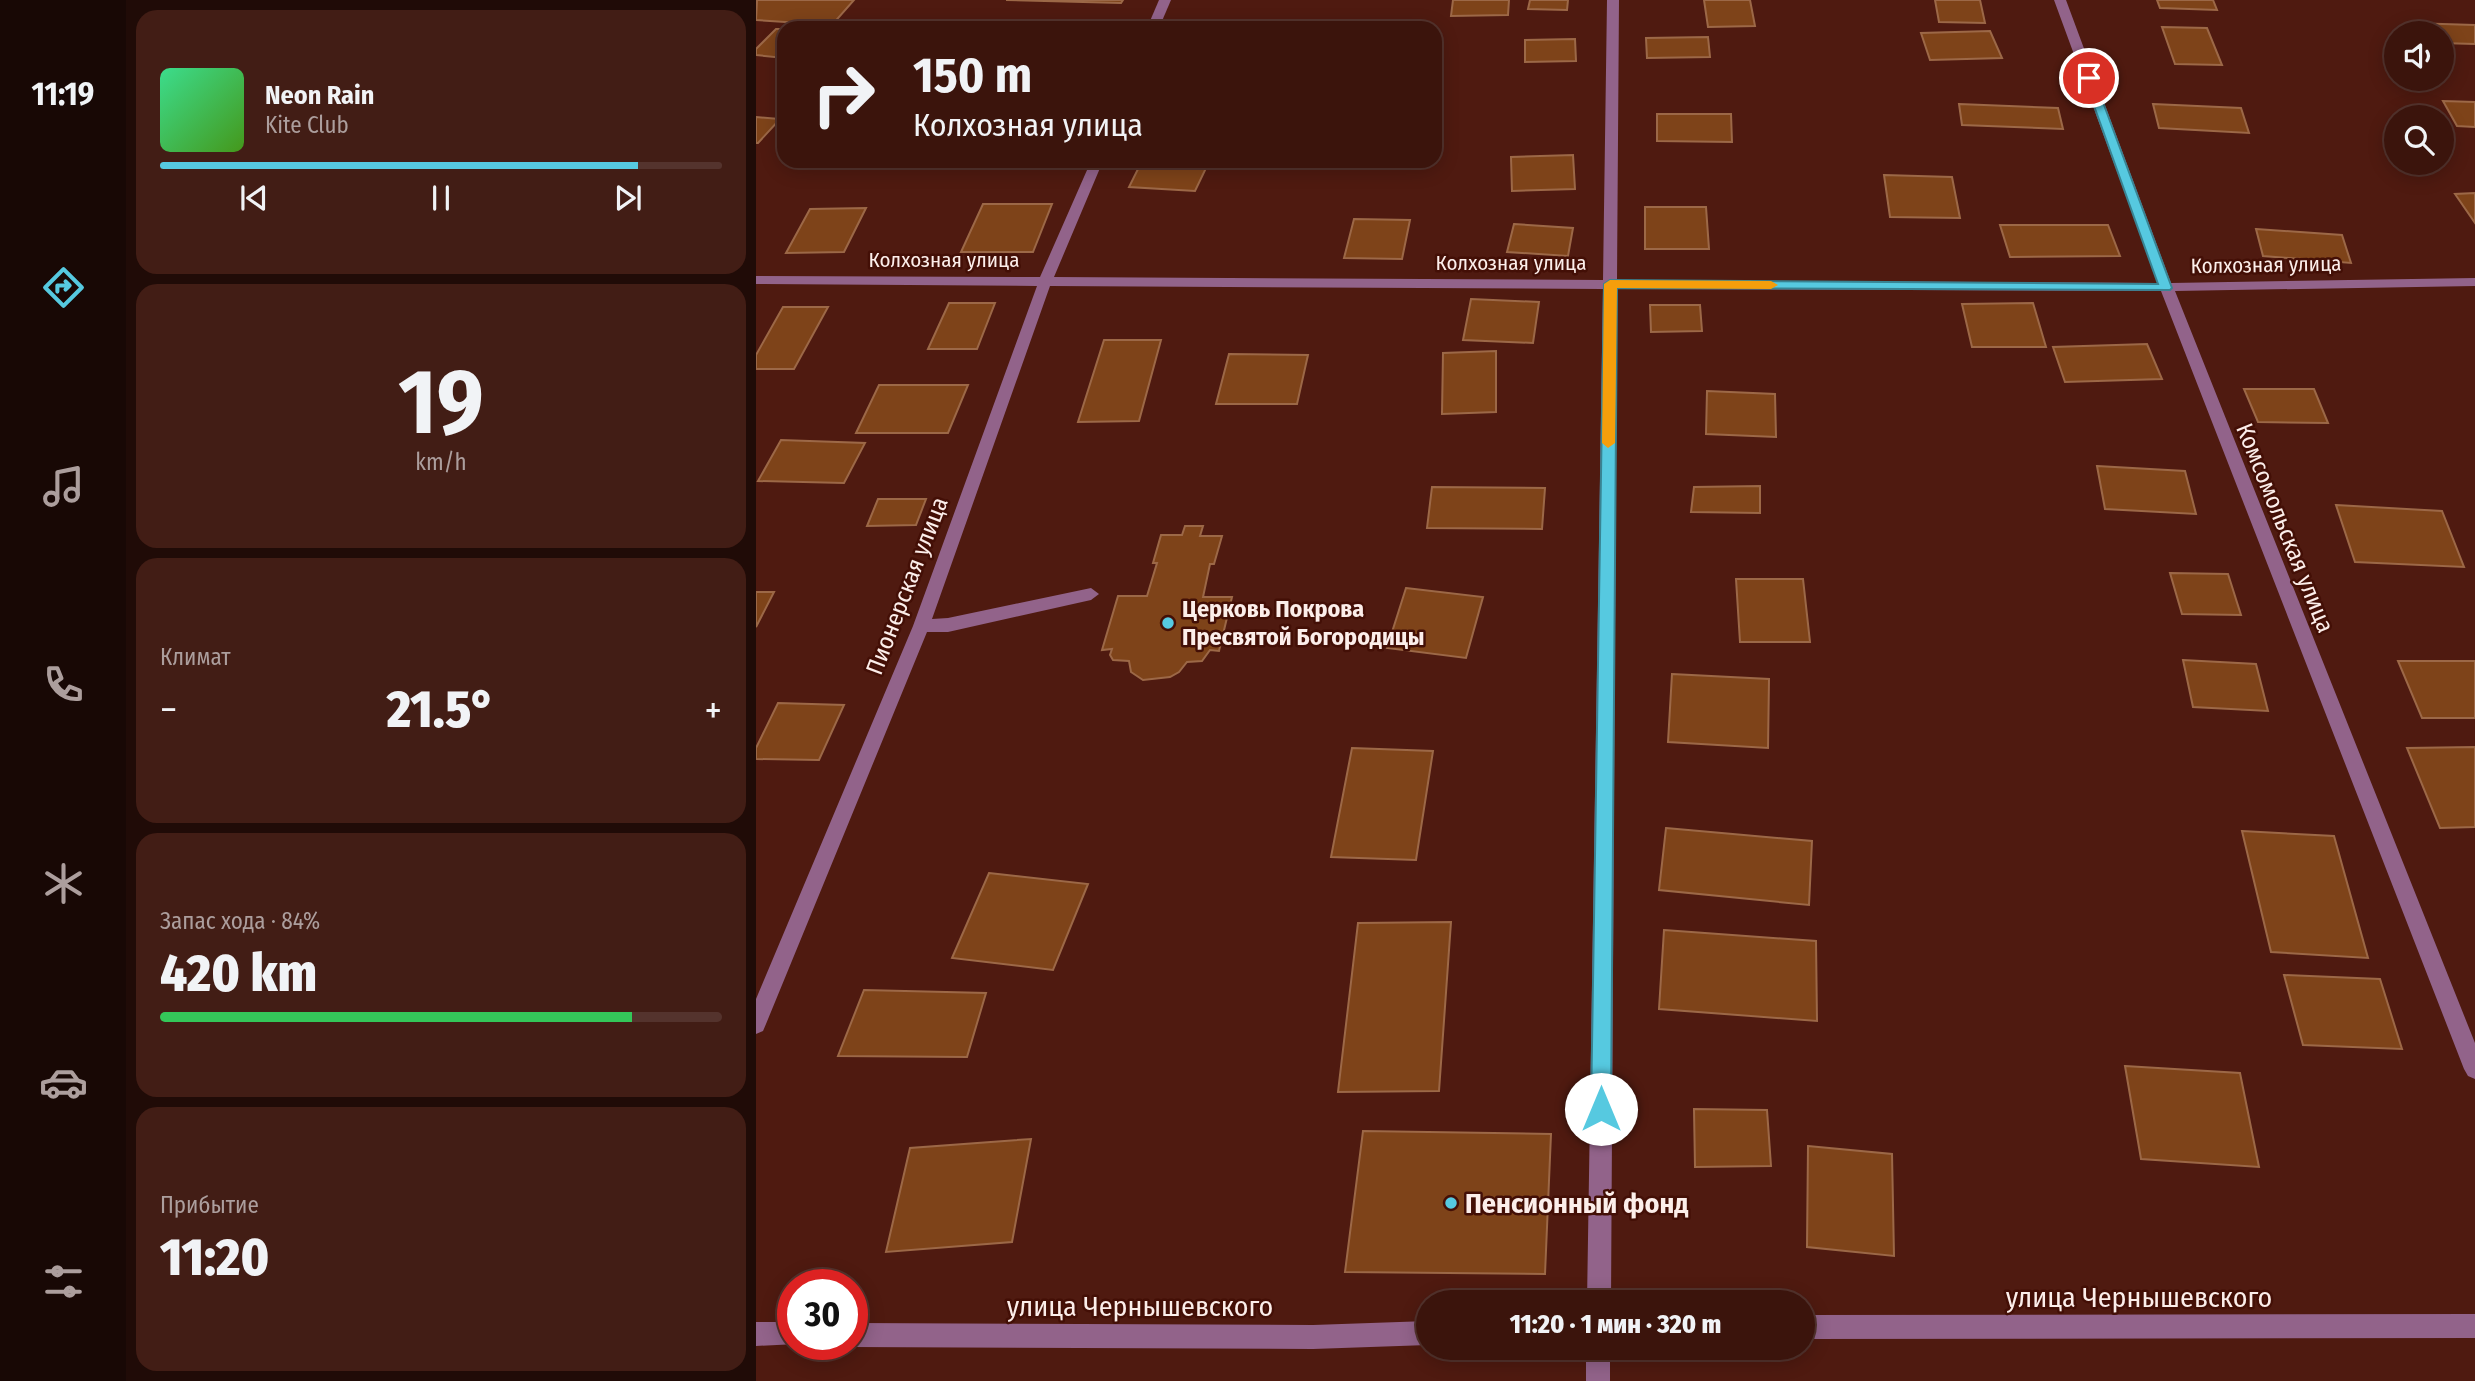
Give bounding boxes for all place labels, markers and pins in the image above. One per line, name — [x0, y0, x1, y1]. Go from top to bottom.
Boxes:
pin — [2059, 48, 2119, 108]
place label: Церковь Покрова Пресвятой Богородицы — [1182, 595, 1424, 651]
marker: Церковь Покрова Пресвятой Богородицы — [1160, 615, 1176, 631]
place label: Пенсионный фонд — [1465, 1187, 1688, 1220]
marker: Пенсионный фонд — [1443, 1195, 1459, 1211]

